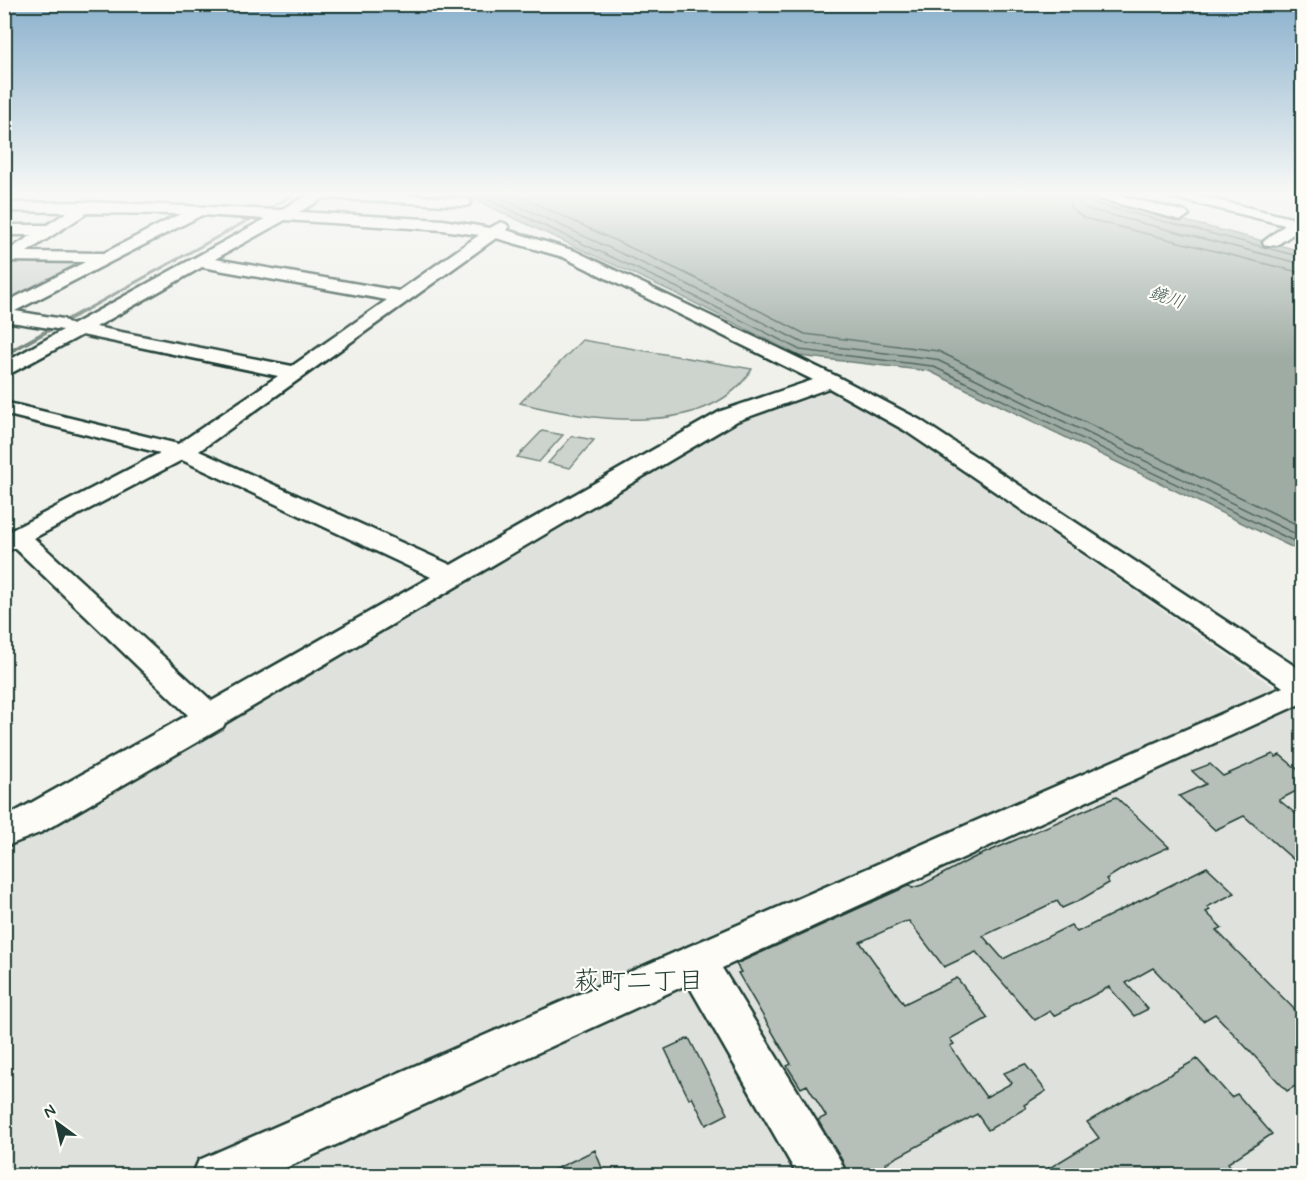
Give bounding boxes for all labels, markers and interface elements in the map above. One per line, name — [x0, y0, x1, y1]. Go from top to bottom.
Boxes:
water label: 鏡川 — [1146, 281, 1188, 315]
district label: 萩町二丁目 — [574, 965, 704, 999]
north arrow — [27, 1093, 87, 1153]
text: N — [39, 1100, 60, 1123]

